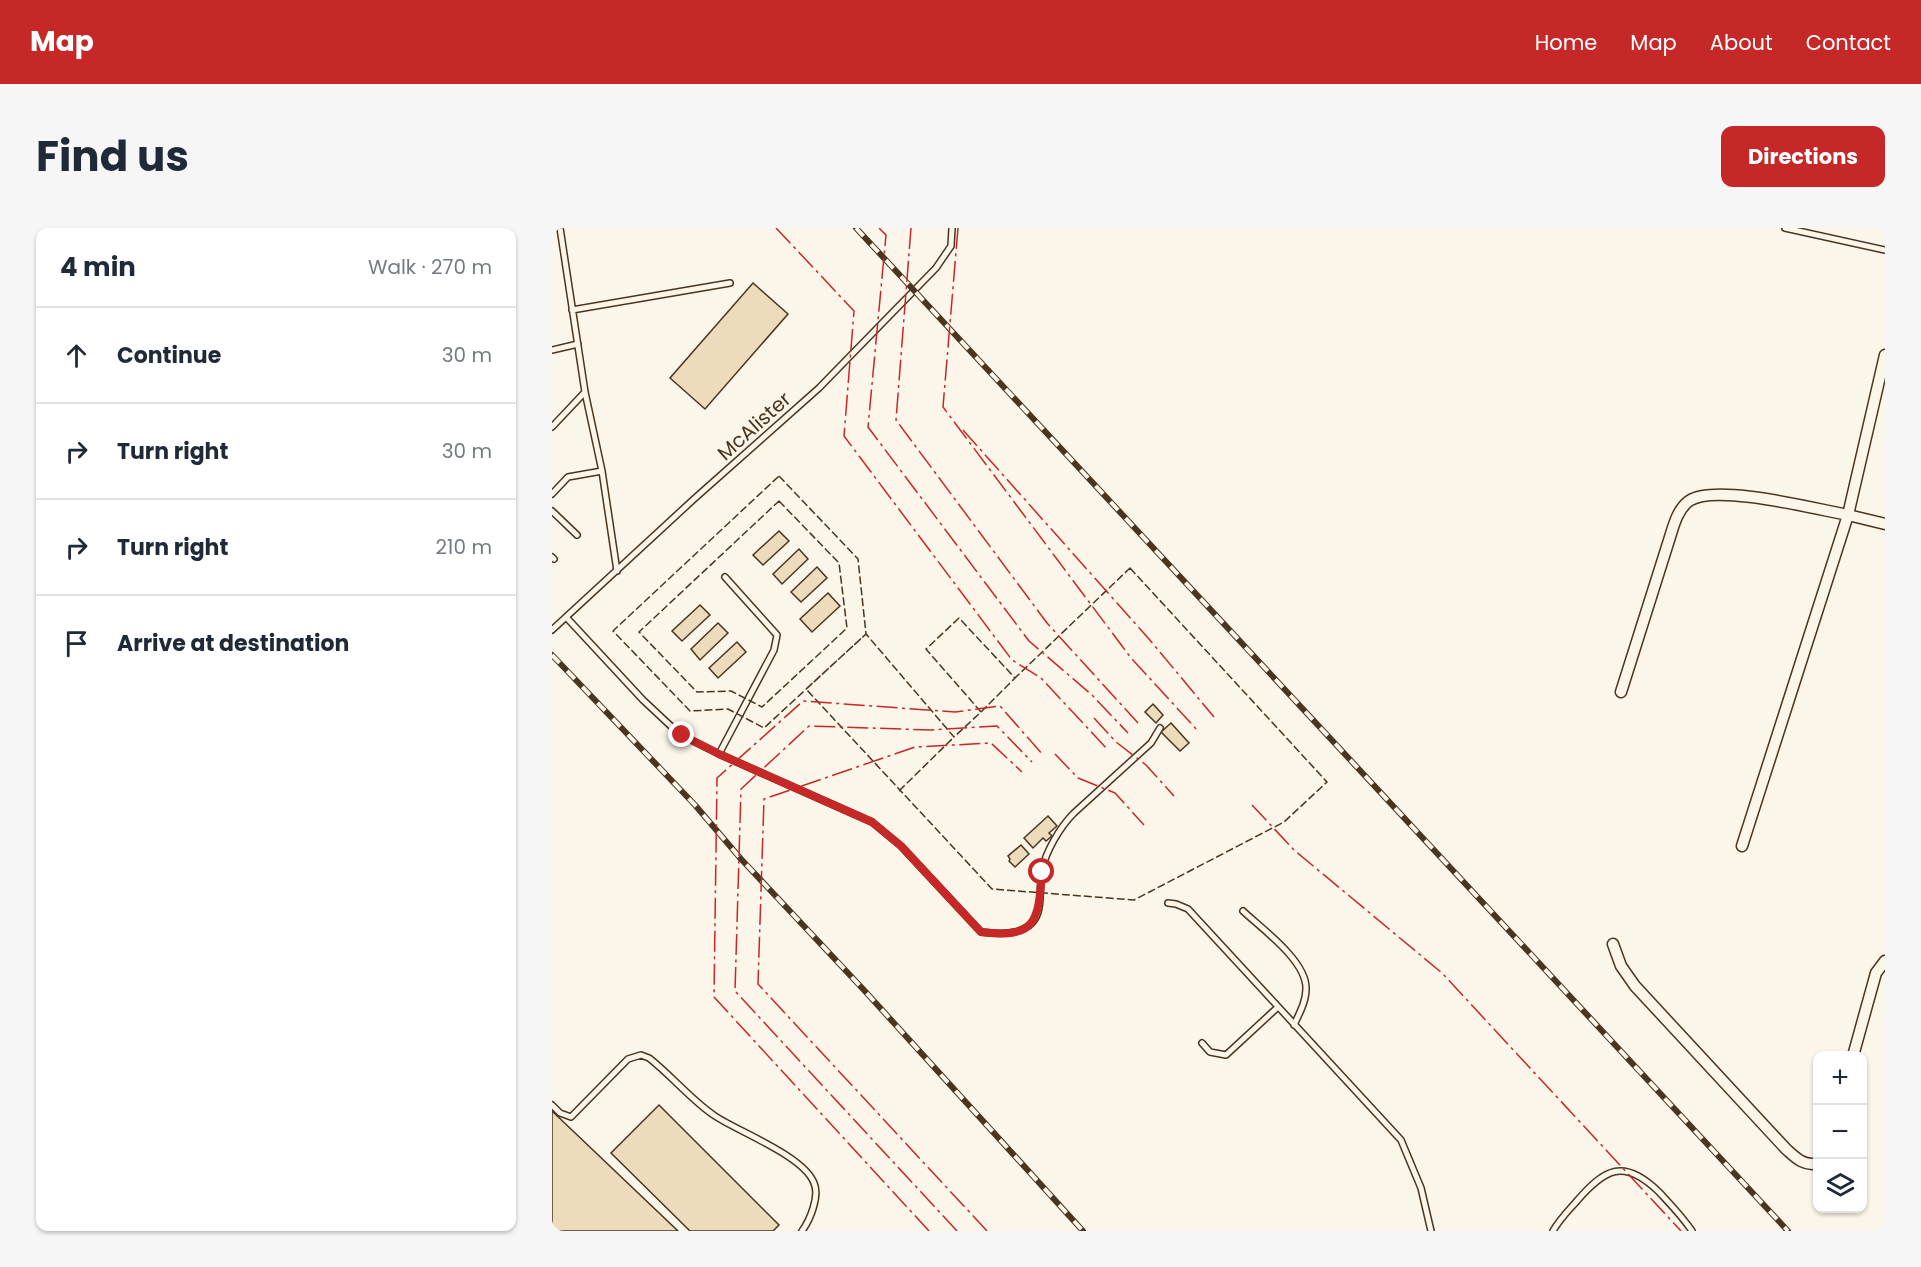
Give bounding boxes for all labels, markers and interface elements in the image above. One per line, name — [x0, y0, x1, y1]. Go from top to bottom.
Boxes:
text: Map — [30, 22, 94, 61]
text: Home — [1535, 28, 1597, 57]
text: Map — [1630, 28, 1677, 57]
text: About — [1710, 28, 1773, 57]
text: Contact — [1806, 28, 1891, 57]
button: Directions — [1721, 126, 1885, 187]
text: Find us — [36, 127, 189, 186]
text: 4 min — [60, 249, 136, 285]
text: Walk · 270 m — [368, 253, 492, 281]
icon: ahead — [60, 339, 93, 372]
text: Continue — [117, 340, 221, 371]
text: 30 m — [442, 341, 492, 369]
street label: McAlister — [711, 385, 797, 467]
icon: right — [60, 435, 93, 468]
text: Turn right — [117, 436, 228, 467]
text: 30 m — [442, 437, 492, 465]
icon: right — [60, 531, 93, 564]
text: Turn right — [117, 532, 228, 563]
text: 210 m — [436, 533, 492, 561]
icon: arrive — [60, 627, 93, 660]
text: Arrive at destination — [117, 628, 349, 659]
route end — [668, 721, 694, 747]
route start — [1028, 858, 1054, 884]
map controls — [1813, 1051, 1867, 1213]
button: + — [1813, 1051, 1867, 1105]
button: − — [1813, 1105, 1867, 1159]
button: layers — [1813, 1159, 1867, 1213]

